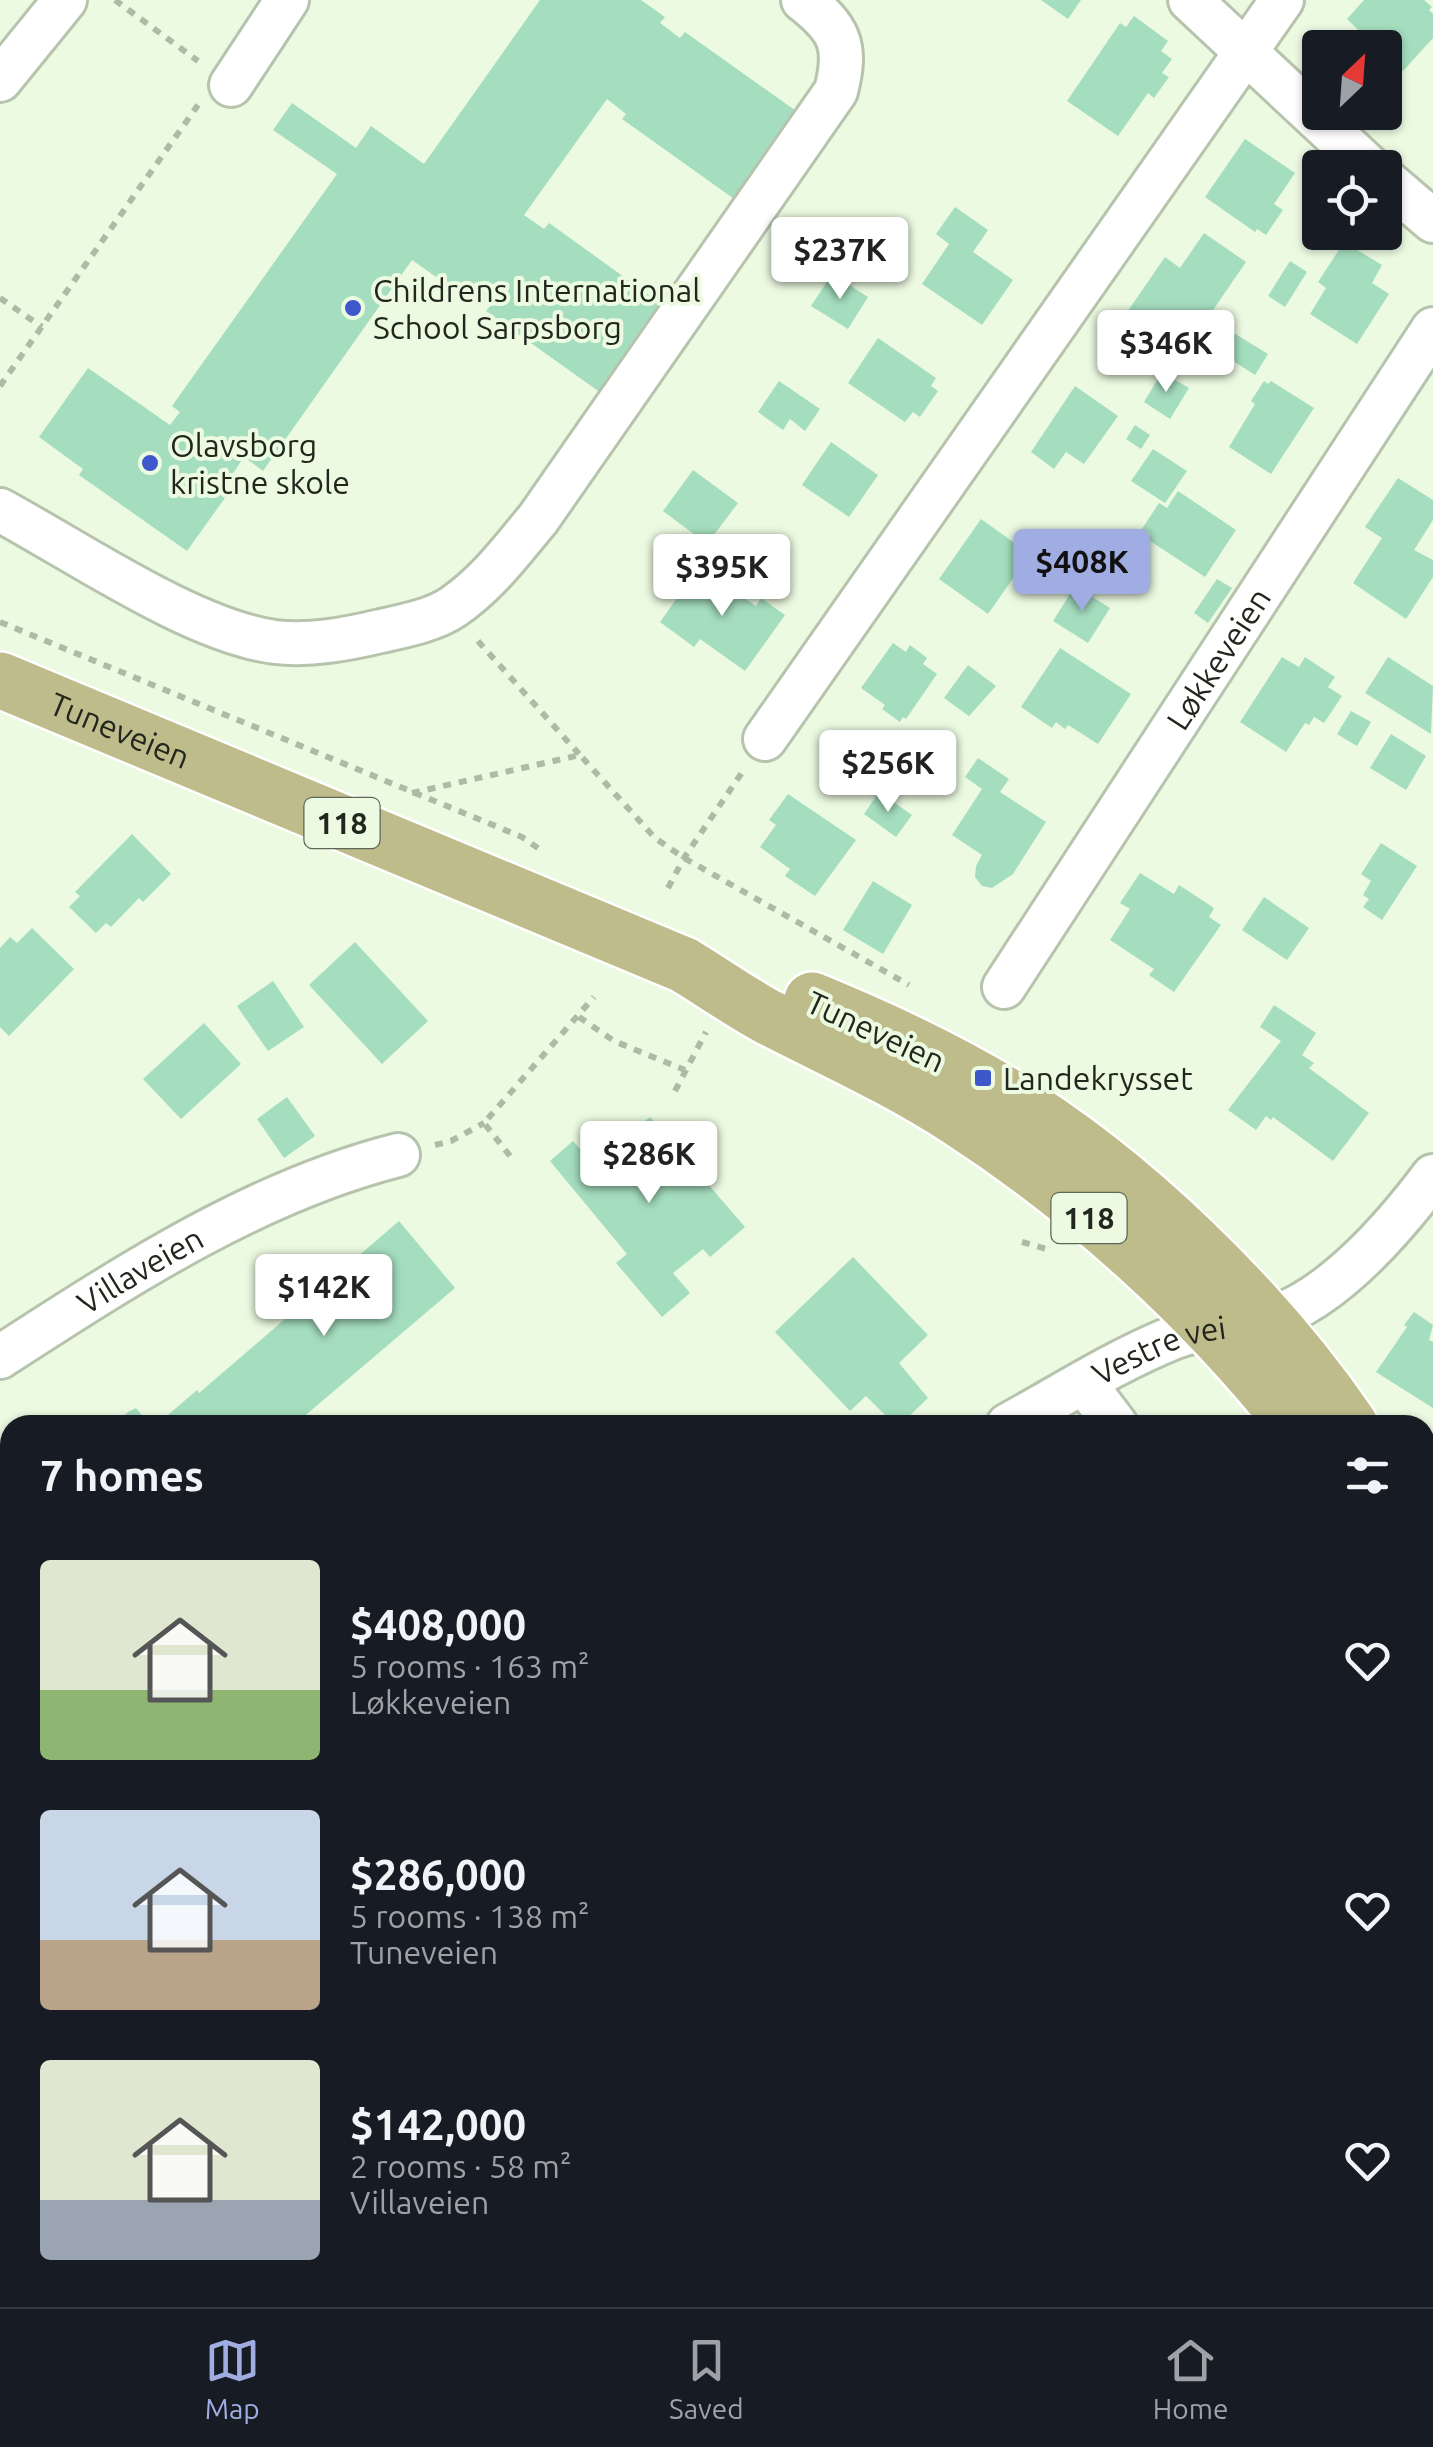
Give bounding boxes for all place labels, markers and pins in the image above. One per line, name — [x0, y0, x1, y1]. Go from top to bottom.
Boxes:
pin: $237K — [770, 217, 910, 302]
place label: Childrens International School Sarpsborg — [373, 272, 701, 345]
marker: Childrens International School Sarpsborg — [342, 297, 364, 319]
pin: $346K — [1096, 310, 1236, 395]
place label: Olavsborg kristne skole — [170, 427, 350, 500]
marker: Olavsborg kristne skole — [139, 452, 161, 474]
pin: $408K — [1012, 529, 1152, 614]
pin: $395K — [652, 534, 792, 619]
pin: $256K — [818, 730, 958, 815]
place label: Landekrysset — [1003, 1060, 1193, 1096]
marker: Landekrysset — [972, 1067, 994, 1089]
pin: $286K — [579, 1121, 719, 1206]
pin: $142K — [254, 1254, 394, 1339]

